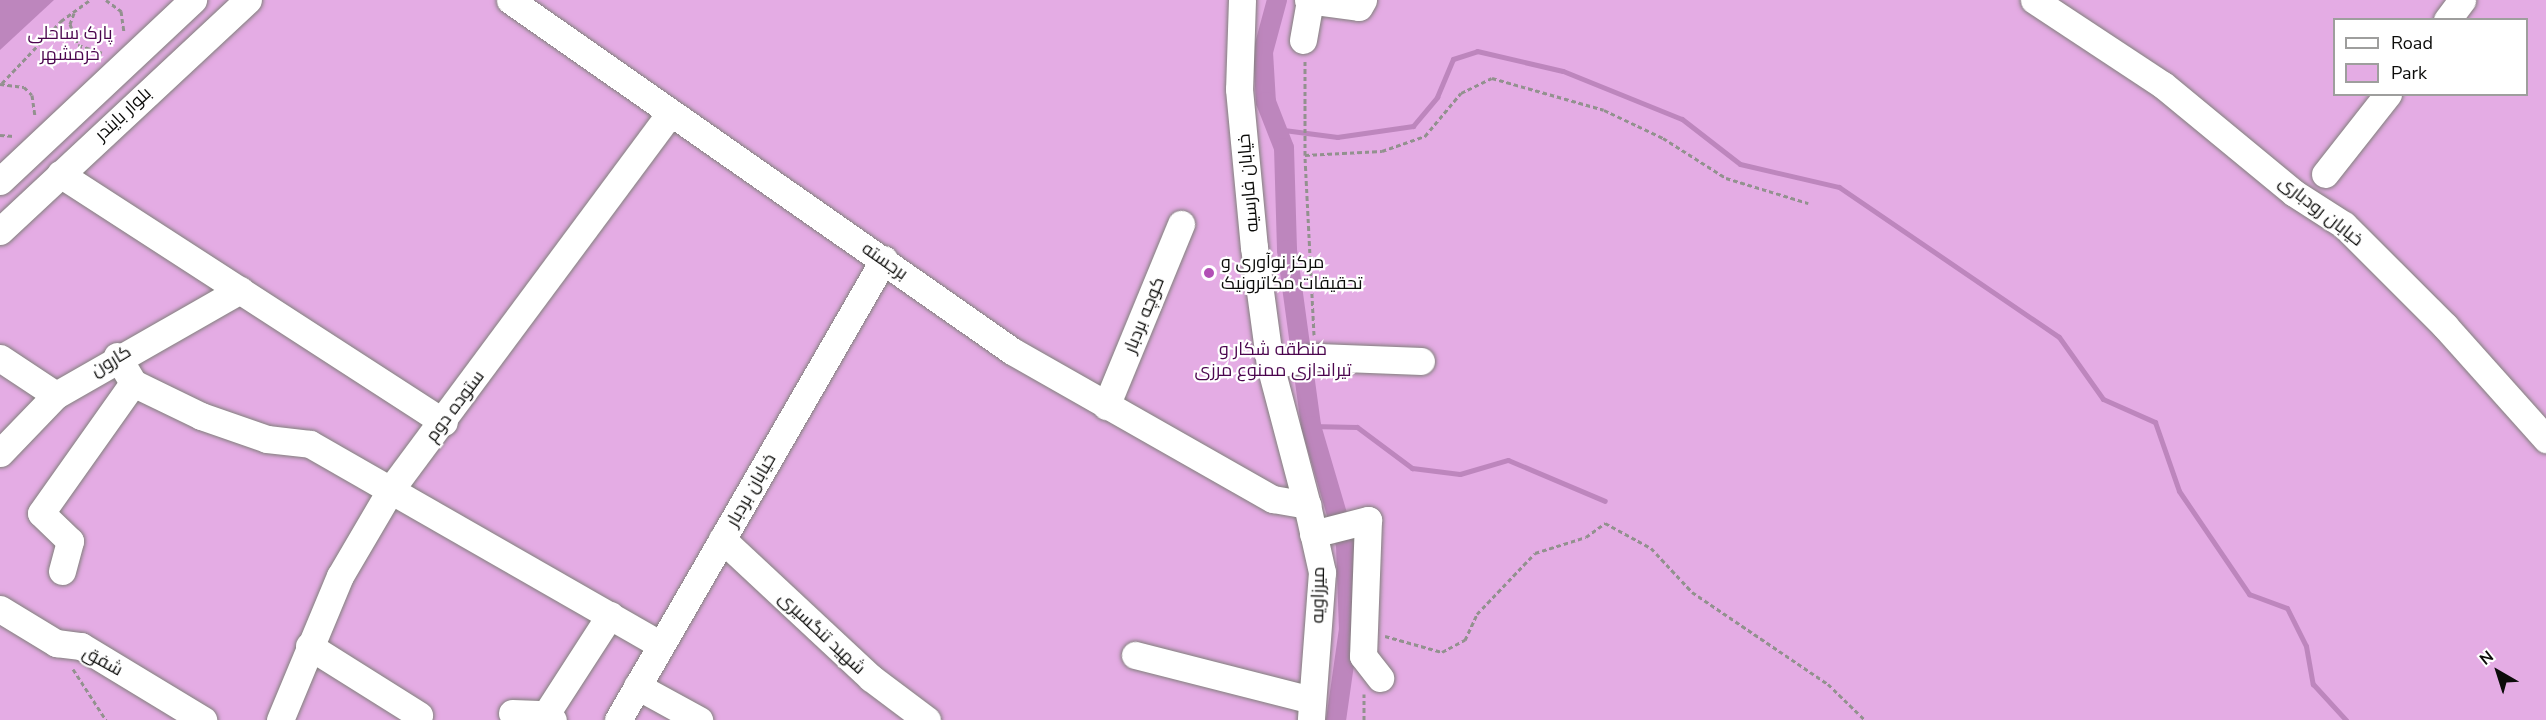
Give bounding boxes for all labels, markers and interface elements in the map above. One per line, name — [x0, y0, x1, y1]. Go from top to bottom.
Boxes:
legend — [2333, 18, 2528, 96]
park label: پارک ساحلی خرمشهر — [27, 23, 113, 66]
text: Road — [2391, 31, 2433, 55]
text: Park — [2391, 61, 2427, 85]
street label: بلوار بایندر — [90, 82, 156, 146]
street label: خیابان فارسیه — [1233, 133, 1263, 233]
street label: خیابان رودباری — [2274, 171, 2368, 251]
street label: برجسته — [858, 237, 912, 285]
place label: مرکز نوآوری و تحقیقات مکاترونیک — [1221, 252, 1363, 294]
marker: مرکز نوآوری و تحقیقات مکاترونیک — [1202, 266, 1216, 280]
street label: کوچه بردبار — [1119, 274, 1169, 356]
park label: منطقه شکار و تیراندازی ممنوع مرزی — [1195, 339, 1351, 382]
street label: کارون — [87, 341, 135, 381]
street label: ستوده دوم — [421, 366, 489, 446]
street label: خیابان بردبار — [721, 449, 781, 531]
street label: میرزاویه — [1307, 566, 1329, 624]
street label: شهید تنگسیری — [774, 587, 870, 679]
street label: شفق — [79, 641, 127, 681]
north arrow — [2468, 642, 2528, 702]
text: N — [2475, 646, 2498, 670]

